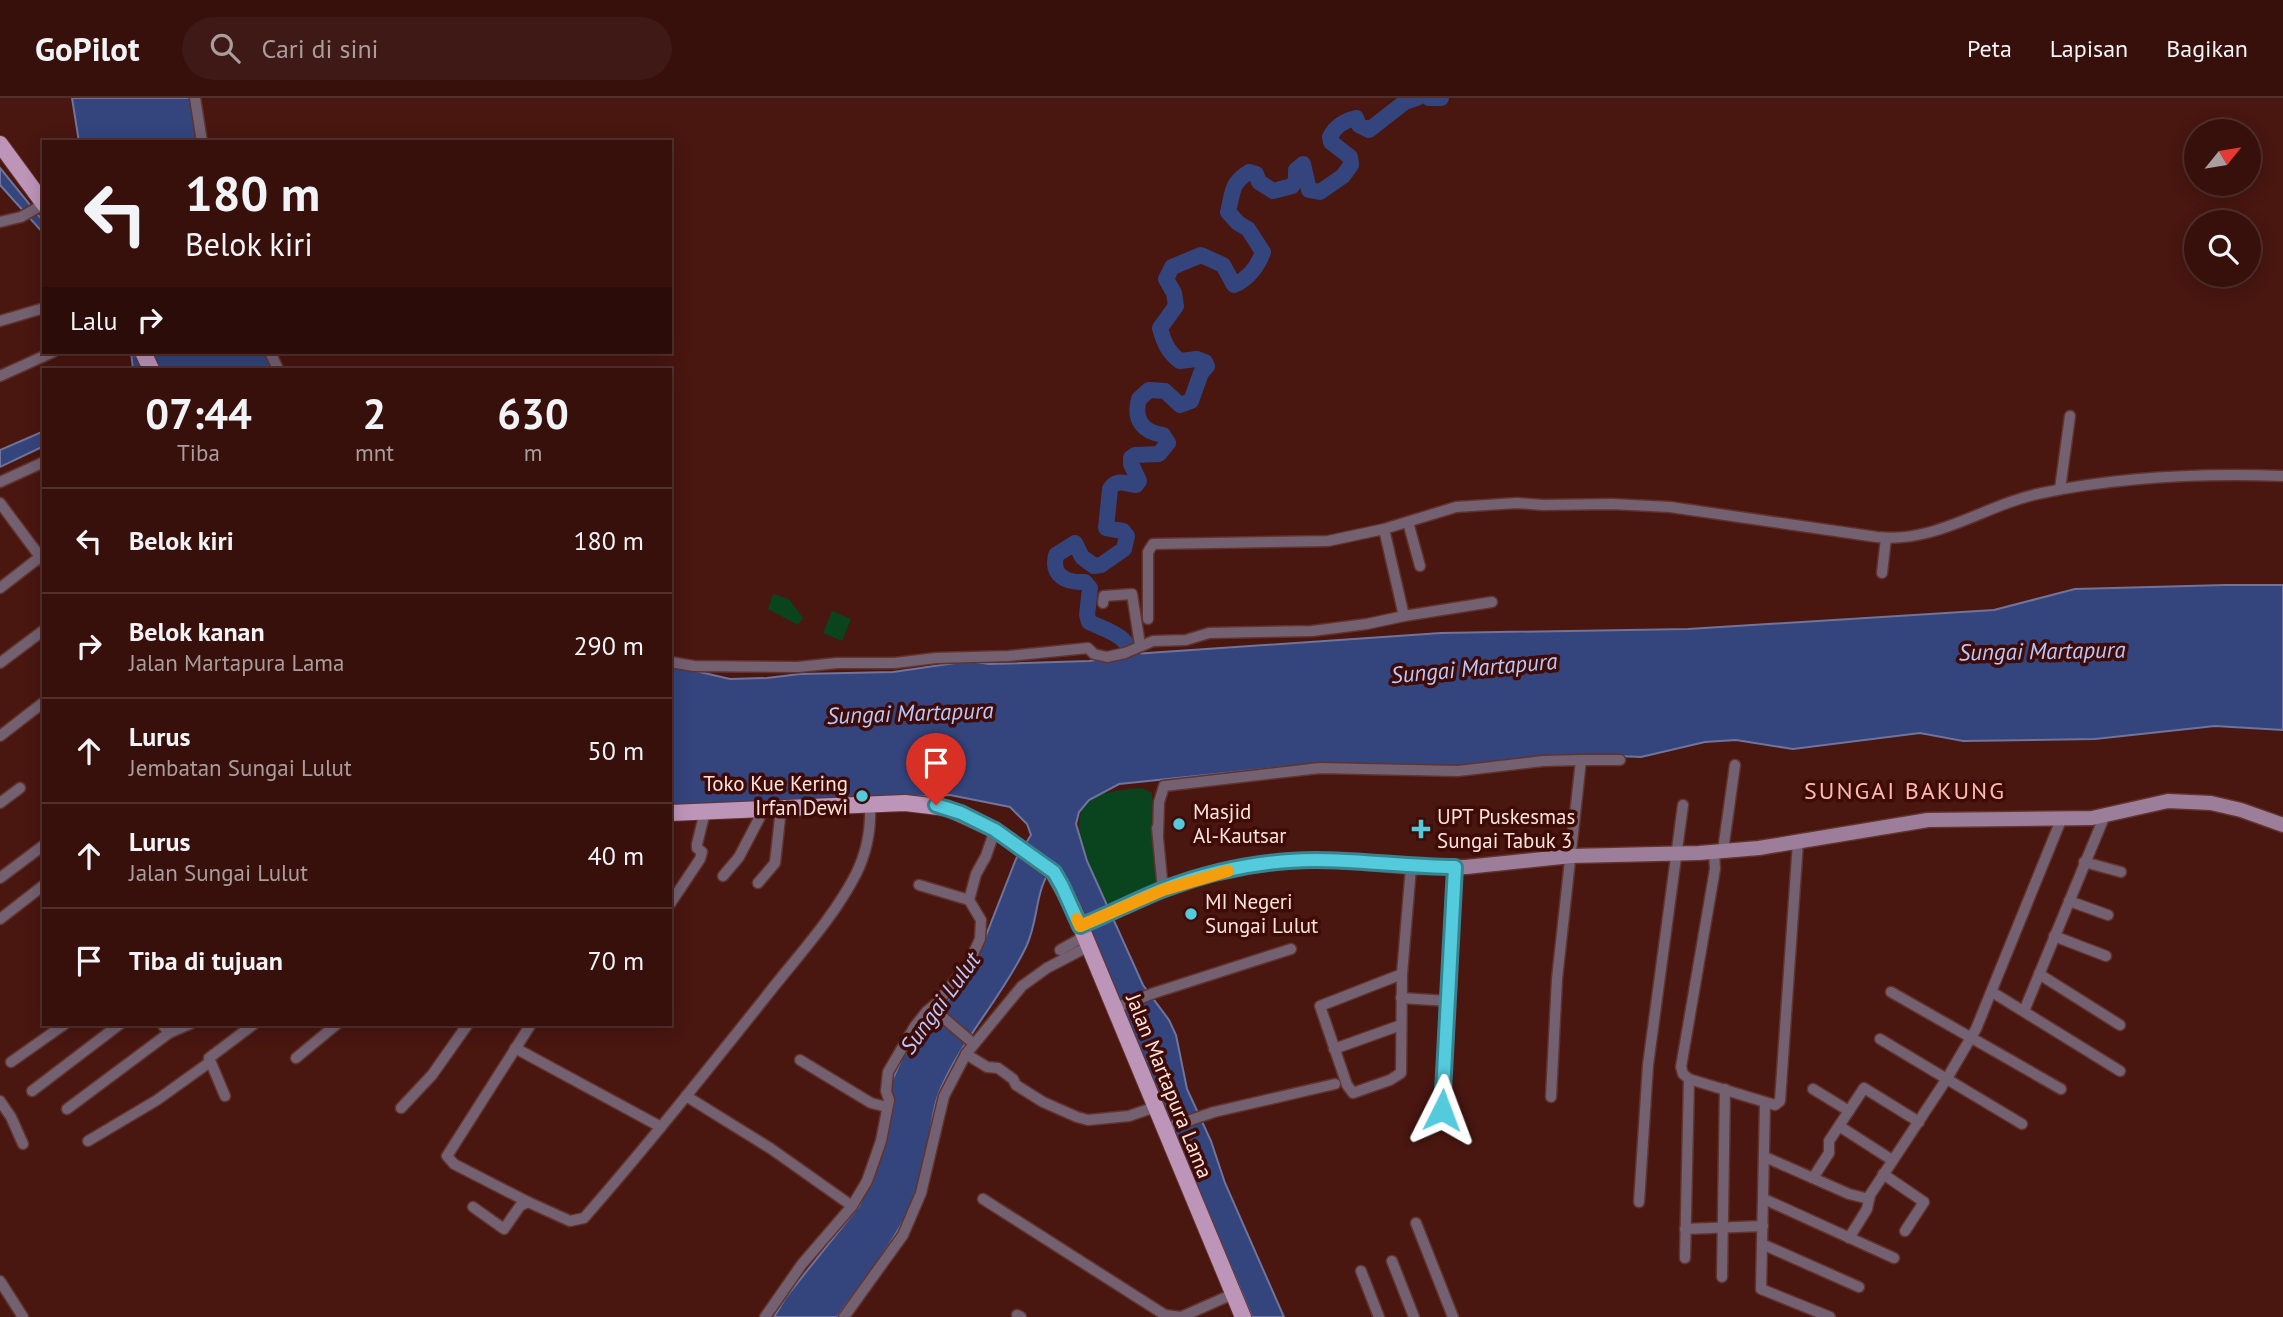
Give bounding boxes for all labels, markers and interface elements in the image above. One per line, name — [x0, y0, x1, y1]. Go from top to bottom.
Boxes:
search box — [182, 17, 672, 80]
text: GoPilot — [35, 27, 140, 70]
icon: search — [206, 29, 244, 67]
text: Cari di sini — [262, 32, 379, 65]
text: Peta — [1967, 33, 2012, 64]
text: Lapisan — [2050, 33, 2128, 64]
text: Bagikan — [2166, 33, 2248, 64]
north arrow — [2184, 119, 2261, 196]
map controls — [2184, 119, 2261, 287]
text: 180 m — [185, 161, 320, 225]
icon: left — [70, 168, 161, 259]
button: search — [2184, 210, 2261, 287]
text: Belok kiri — [185, 223, 313, 265]
icon: right — [131, 301, 169, 339]
text: Lalu — [70, 304, 117, 337]
text: 07:44 — [145, 386, 252, 441]
text: 2 — [363, 386, 386, 441]
text: 630 — [497, 386, 569, 441]
text: Tiba — [177, 438, 220, 467]
text: mnt — [355, 438, 394, 467]
text: m — [524, 438, 542, 467]
icon: left — [70, 522, 108, 560]
text: Belok kiri — [129, 524, 234, 557]
text: 180 m — [573, 524, 644, 557]
text: Belok kanan — [129, 615, 265, 648]
icon: right — [70, 627, 108, 665]
text: 290 m — [573, 629, 644, 662]
water label: Sungai Martapura — [1958, 635, 2126, 666]
water label: Sungai Martapura — [1390, 646, 1558, 689]
text: Jalan Martapura Lama — [129, 648, 344, 677]
water label: Sungai Martapura — [826, 695, 994, 730]
text: Lurus — [129, 720, 190, 753]
icon: ahead — [70, 732, 108, 770]
pin — [906, 733, 966, 805]
text: 50 m — [588, 734, 644, 767]
icon: arrive — [917, 744, 955, 782]
text: Jembatan Sungai Lulut — [129, 753, 352, 782]
place label: Toko Kue Kering Irfan Dewi — [703, 770, 848, 821]
district label: SUNGAI BAKUNG — [1804, 775, 2006, 806]
marker: Toko Kue Kering Irfan Dewi — [854, 788, 870, 804]
place label: Masjid Al-Kautsar — [1193, 798, 1286, 849]
place label: UPT Puskesmas Sungai Tabuk 3 — [1437, 803, 1575, 854]
marker: Masjid Al-Kautsar — [1171, 816, 1187, 832]
marker: UPT Puskesmas Sungai Tabuk 3 — [1411, 819, 1431, 839]
text: Lurus — [129, 825, 190, 858]
icon: ahead — [70, 837, 108, 875]
text: 40 m — [588, 839, 644, 872]
text: Jalan Sungai Lulut — [129, 858, 308, 887]
place label: MI Negeri Sungai Lulut — [1205, 888, 1318, 939]
marker: MI Negeri Sungai Lulut — [1183, 906, 1199, 922]
icon: arrive — [70, 942, 108, 980]
text: Tiba di tujuan — [129, 944, 283, 977]
text: 70 m — [588, 944, 644, 977]
water label: Sungai Lulut — [893, 945, 987, 1059]
street label: Jalan Martapura Lama — [1120, 989, 1219, 1182]
position arrow — [1405, 1073, 1479, 1147]

